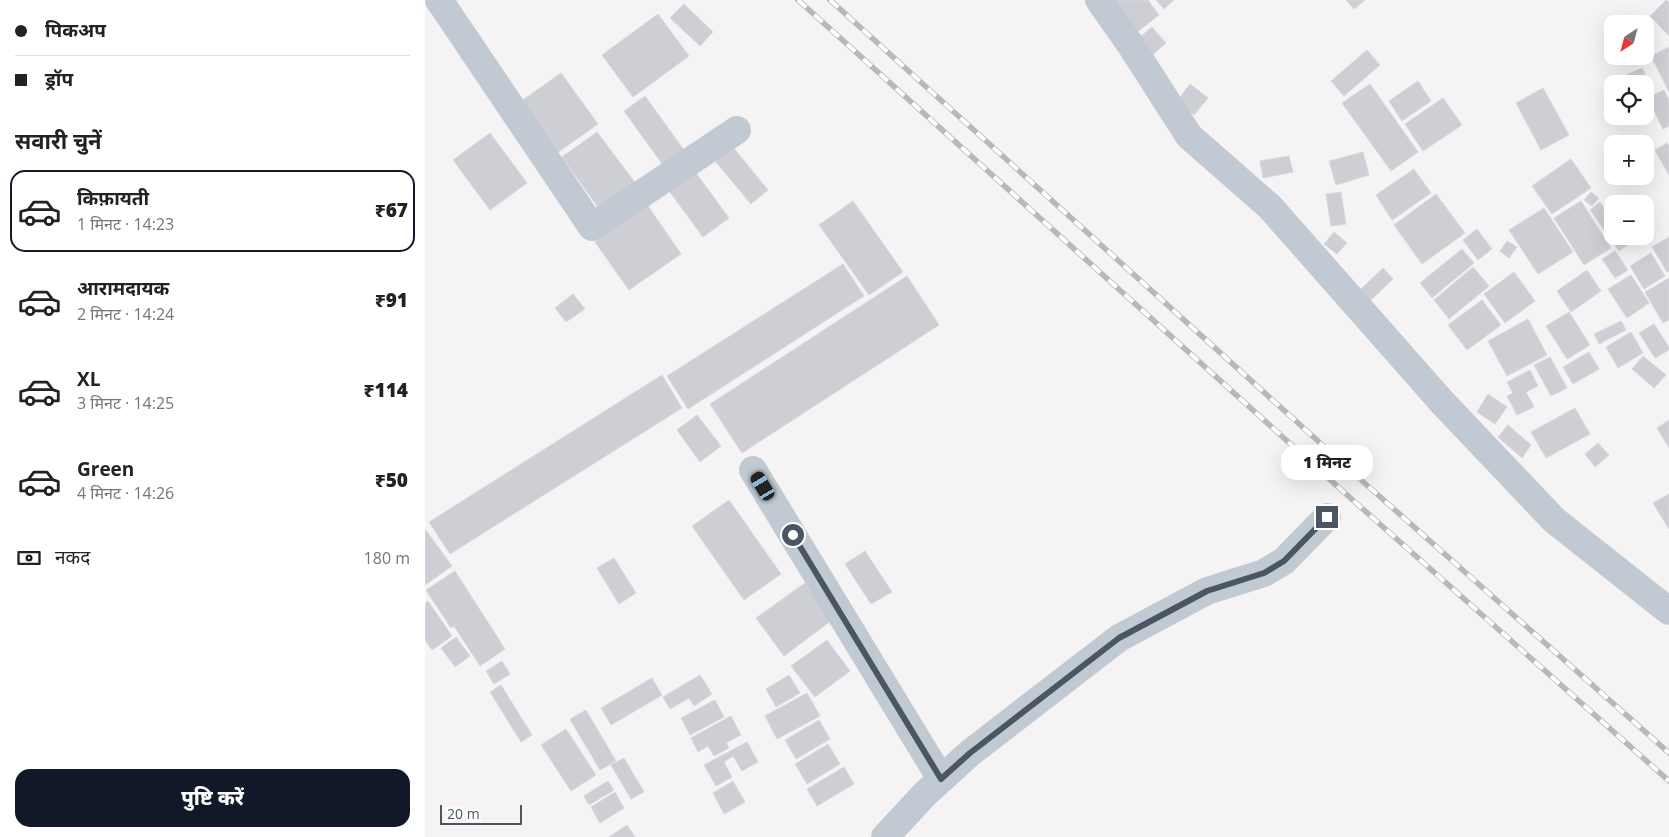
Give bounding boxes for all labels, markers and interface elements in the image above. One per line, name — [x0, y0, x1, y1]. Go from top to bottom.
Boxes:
north arrow — [1604, 15, 1654, 65]
map controls — [1604, 15, 1654, 245]
text: पिकअप — [45, 17, 106, 43]
text: ड्रॉप — [45, 66, 73, 92]
button: locate — [1604, 75, 1654, 125]
text: सवारी चुनें — [15, 125, 102, 155]
button: + — [1604, 135, 1654, 185]
text: किफ़ायती — [77, 185, 149, 211]
icon: car — [17, 189, 62, 234]
button: − — [1604, 195, 1654, 245]
text: ₹67 — [375, 197, 408, 223]
text: 1 मिनट · 14:23 — [77, 213, 174, 235]
text: आरामदायक — [77, 275, 169, 301]
icon: car — [17, 279, 62, 324]
text: ₹91 — [375, 287, 408, 313]
text: 2 मिनट · 14:24 — [77, 303, 174, 325]
text: XL — [77, 366, 100, 392]
icon: car — [17, 369, 62, 414]
text: ₹114 — [364, 377, 408, 403]
text: 3 मिनट · 14:25 — [77, 392, 174, 414]
callout: 1 मिनट — [1281, 444, 1373, 480]
text: 1 मिनट — [1303, 451, 1351, 473]
text: Green — [77, 456, 134, 482]
icon: car — [17, 459, 62, 504]
text: ₹50 — [375, 467, 408, 493]
car — [748, 469, 777, 503]
text: 4 मिनट · 14:26 — [77, 482, 174, 504]
route end — [1316, 506, 1338, 528]
route start — [782, 524, 804, 546]
icon: cash — [15, 544, 43, 572]
text: नकद — [55, 544, 90, 570]
text: 180 m — [364, 547, 410, 569]
button: पुष्टि करें — [15, 769, 410, 827]
scale bar — [440, 802, 523, 825]
text: 20 m — [447, 804, 480, 823]

